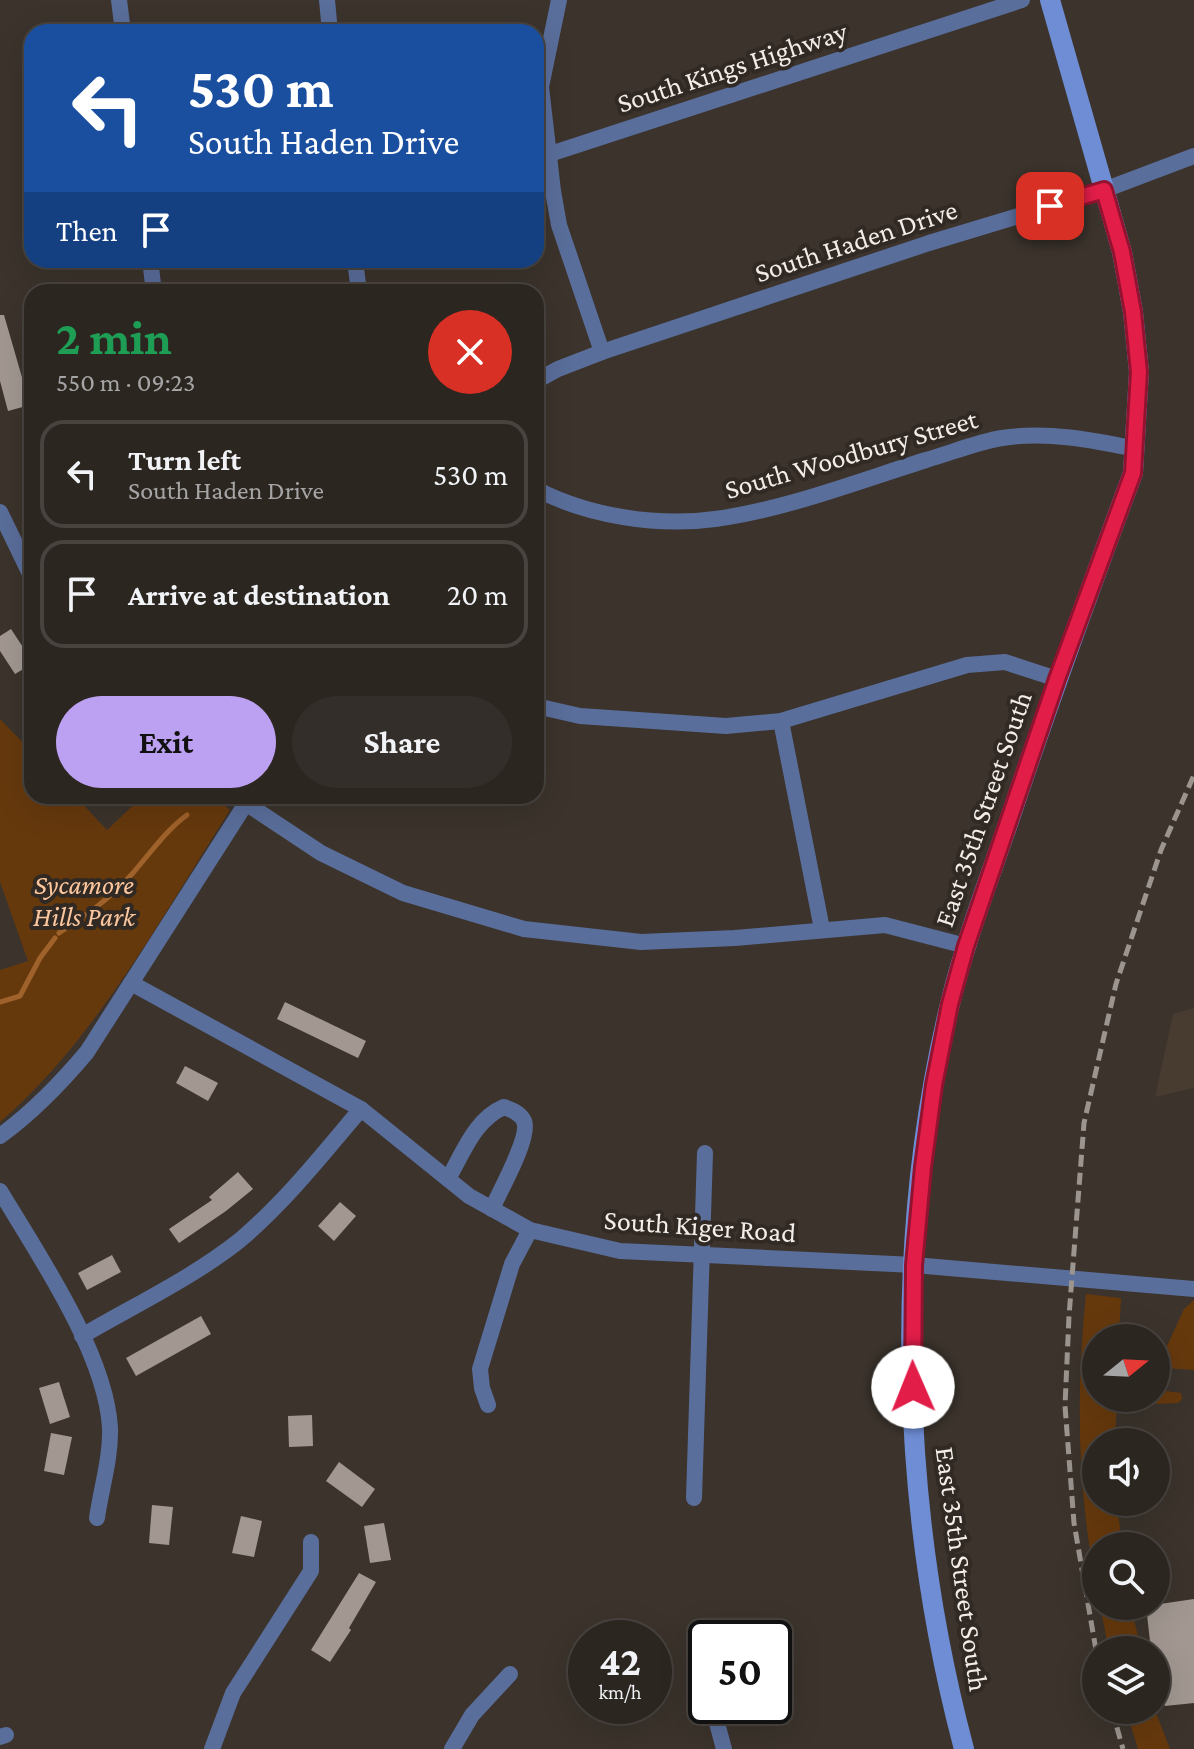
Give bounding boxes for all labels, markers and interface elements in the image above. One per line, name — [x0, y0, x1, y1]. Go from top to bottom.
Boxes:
street label: South Kings Highway — [613, 15, 852, 119]
icon: left — [56, 56, 160, 160]
text: 530 m — [188, 57, 334, 119]
text: South Haden Drive — [188, 122, 459, 162]
pin — [1016, 172, 1084, 240]
icon: arrive — [1028, 184, 1072, 228]
street label: South Haden Drive — [751, 194, 961, 288]
icon: arrive — [134, 208, 178, 252]
text: Then — [56, 214, 118, 247]
button: close — [428, 310, 512, 394]
text: 2 min — [56, 311, 172, 364]
text: 550 m · 09:23 — [56, 368, 195, 397]
street label: South Woodbury Street — [721, 403, 982, 505]
text: Turn left — [128, 443, 241, 476]
icon: left — [60, 452, 104, 496]
text: 530 m — [433, 458, 508, 491]
text: South Haden Drive — [128, 476, 324, 505]
icon: arrive — [60, 572, 104, 616]
text: Arrive at destination — [128, 578, 390, 611]
text: 20 m — [447, 578, 508, 611]
street label: East 35th Street South — [928, 687, 1038, 931]
button: Exit — [56, 696, 276, 788]
button: Share — [292, 696, 512, 788]
park label: Sycamore Hills Park — [33, 869, 137, 932]
street label: South Kiger Road — [603, 1204, 797, 1248]
north arrow — [1082, 1324, 1170, 1412]
map controls — [1082, 1324, 1170, 1724]
position arrow — [871, 1345, 955, 1429]
button: sound — [1082, 1428, 1170, 1516]
street label: East 35th Street South — [929, 1445, 995, 1693]
button: search — [1082, 1532, 1170, 1620]
speed limit sign: 50 — [688, 1620, 792, 1724]
button: layers — [1082, 1636, 1170, 1724]
text: 42 — [599, 1639, 641, 1684]
text: km/h — [598, 1681, 642, 1703]

